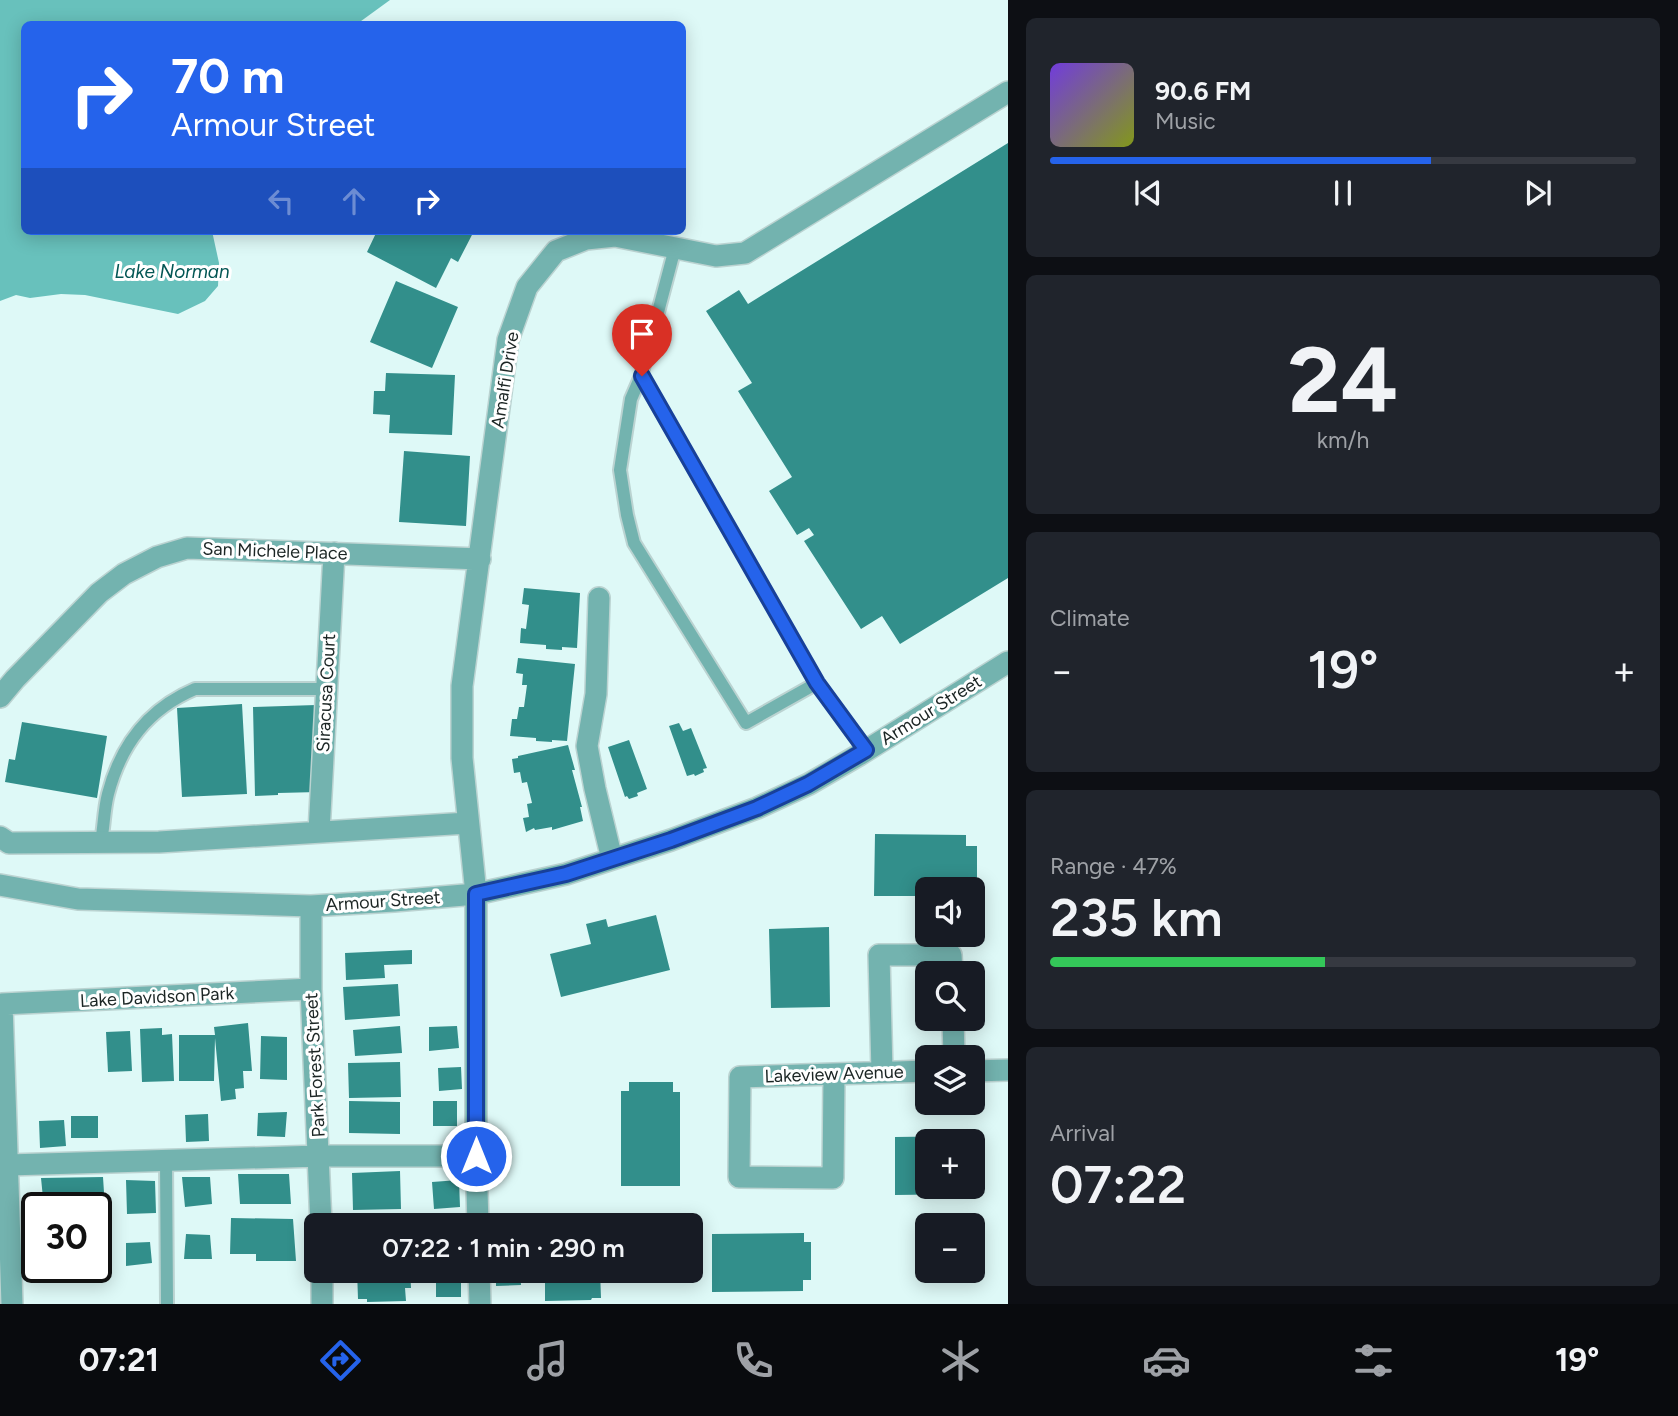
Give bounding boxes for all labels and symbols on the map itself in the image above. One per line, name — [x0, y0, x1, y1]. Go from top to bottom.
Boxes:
water label: Lake Norman — [114, 260, 230, 283]
pin — [612, 304, 672, 376]
street label: Amalfi Drive — [487, 330, 524, 430]
street label: San Michele Place — [202, 537, 348, 565]
street label: Siracusa Court — [312, 633, 340, 753]
street label: Armour Street — [876, 670, 986, 750]
street label: Armour Street — [325, 886, 441, 916]
street label: Lake Davidson Park — [79, 982, 235, 1012]
street label: Park Forest Street — [300, 992, 330, 1138]
street label: Lakeview Avenue — [764, 1061, 904, 1087]
position arrow — [439, 1119, 513, 1193]
speed limit sign: 30 — [21, 1192, 112, 1283]

